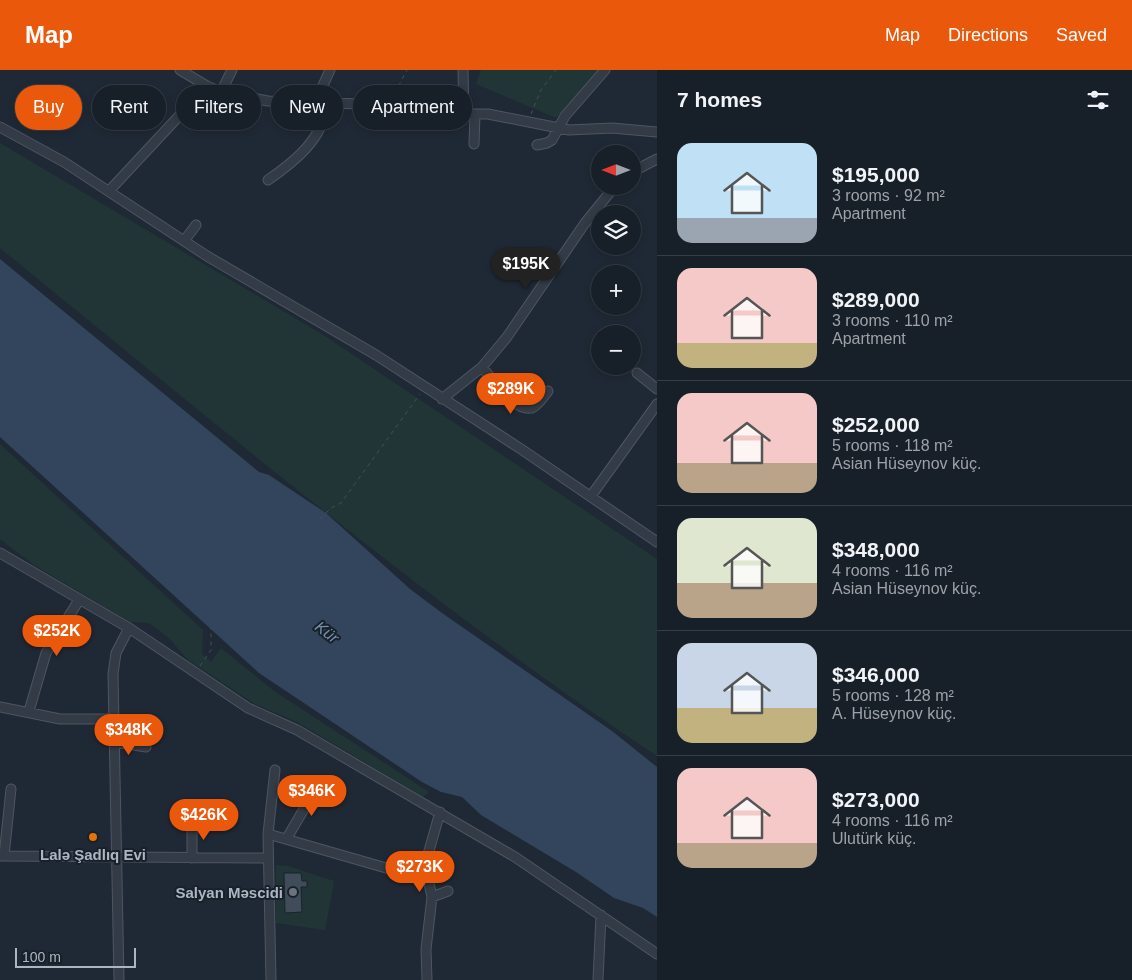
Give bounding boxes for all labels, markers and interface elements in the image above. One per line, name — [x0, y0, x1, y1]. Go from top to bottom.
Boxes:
text: Map — [25, 21, 73, 48]
text: Map — [885, 25, 920, 45]
text: Directions — [948, 25, 1028, 45]
text: Saved — [1056, 25, 1107, 45]
chip: Buy — [15, 85, 82, 130]
chip: Rent — [92, 85, 166, 130]
chip: Filters — [176, 85, 261, 130]
chip: New — [271, 85, 343, 130]
chip: Apartment — [353, 85, 472, 130]
icon: filters — [1084, 86, 1112, 114]
text: 7 homes — [677, 88, 762, 111]
north arrow — [591, 145, 641, 195]
map controls — [591, 145, 641, 375]
icon: home — [717, 163, 777, 223]
text: $195,000 — [832, 163, 920, 186]
text: 3 rooms · 92 m² — [832, 187, 945, 204]
button: layers — [591, 205, 641, 255]
text: Apartment — [832, 205, 906, 222]
pin: $195K — [491, 248, 561, 290]
text: $195K — [502, 255, 550, 272]
button: + — [591, 265, 641, 315]
icon: home — [717, 288, 777, 348]
text: $289,000 — [832, 288, 920, 311]
text: 3 rooms · 110 m² — [832, 312, 953, 329]
button: − — [591, 325, 641, 375]
text: Apartment — [832, 330, 906, 347]
pin: $289K — [476, 372, 546, 415]
text: $289K — [487, 380, 535, 397]
icon: home — [717, 413, 777, 473]
text: $252,000 — [832, 413, 920, 436]
text: 5 rooms · 118 m² — [832, 437, 953, 454]
text: Asian Hüseynov küç. — [832, 455, 981, 472]
icon: home — [717, 538, 777, 598]
text: $348,000 — [832, 538, 920, 561]
text: 4 rooms · 116 m² — [832, 562, 953, 579]
text: Asian Hüseynov küç. — [832, 580, 981, 597]
pin: $252K — [22, 614, 92, 657]
water label: Kür — [312, 618, 343, 647]
text: $252K — [33, 622, 81, 639]
icon: home — [717, 663, 777, 723]
text: $346,000 — [832, 663, 920, 686]
text: 5 rooms · 128 m² — [832, 687, 954, 704]
text: A. Hüseynov küç. — [832, 705, 957, 722]
pin: $348K — [94, 714, 164, 756]
text: $348K — [105, 721, 153, 738]
pin: $346K — [277, 774, 347, 817]
text: $346K — [288, 782, 336, 799]
icon: home — [717, 788, 777, 848]
text: $273,000 — [832, 788, 920, 811]
pin: $426K — [169, 798, 239, 841]
text: $426K — [180, 806, 228, 823]
text: 4 rooms · 116 m² — [832, 812, 953, 829]
text: Ulutürk küç. — [832, 830, 916, 847]
marker: Lalə Şadlıq Evi — [87, 831, 99, 843]
place label: Lalə Şadlıq Evi — [40, 846, 146, 863]
pin: $273K — [385, 850, 455, 893]
text: $273K — [396, 858, 444, 875]
place label: Salyan Məscidi — [175, 884, 283, 901]
marker: Salyan Məscidi — [287, 886, 299, 898]
scale bar — [15, 945, 136, 968]
text: 100 m — [22, 949, 61, 965]

